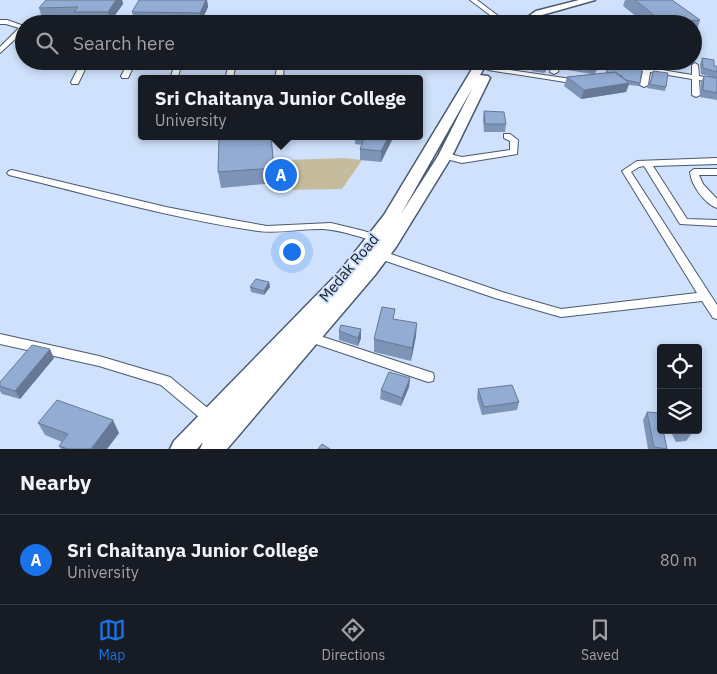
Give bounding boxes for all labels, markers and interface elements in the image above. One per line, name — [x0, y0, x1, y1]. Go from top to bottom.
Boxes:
search box — [15, 15, 702, 70]
icon: search — [33, 29, 61, 57]
text: Search here — [73, 31, 175, 55]
popup — [138, 75, 423, 140]
text: Sri Chaitanya Junior College — [155, 86, 406, 110]
text: University — [155, 110, 226, 130]
pin: A — [265, 156, 297, 194]
street label: Medak Road — [315, 230, 383, 306]
your location — [279, 239, 305, 265]
map controls — [657, 344, 702, 434]
button: locate — [657, 344, 702, 389]
button: layers — [657, 389, 702, 434]
text: Nearby — [20, 468, 91, 496]
text: Sri Chaitanya Junior College — [67, 538, 319, 562]
text: A — [31, 550, 41, 570]
text: 80 m — [660, 550, 697, 570]
text: University — [67, 562, 139, 582]
tab: Map — [98, 616, 126, 664]
tab: Directions — [322, 616, 385, 664]
tab: Saved — [581, 616, 619, 664]

